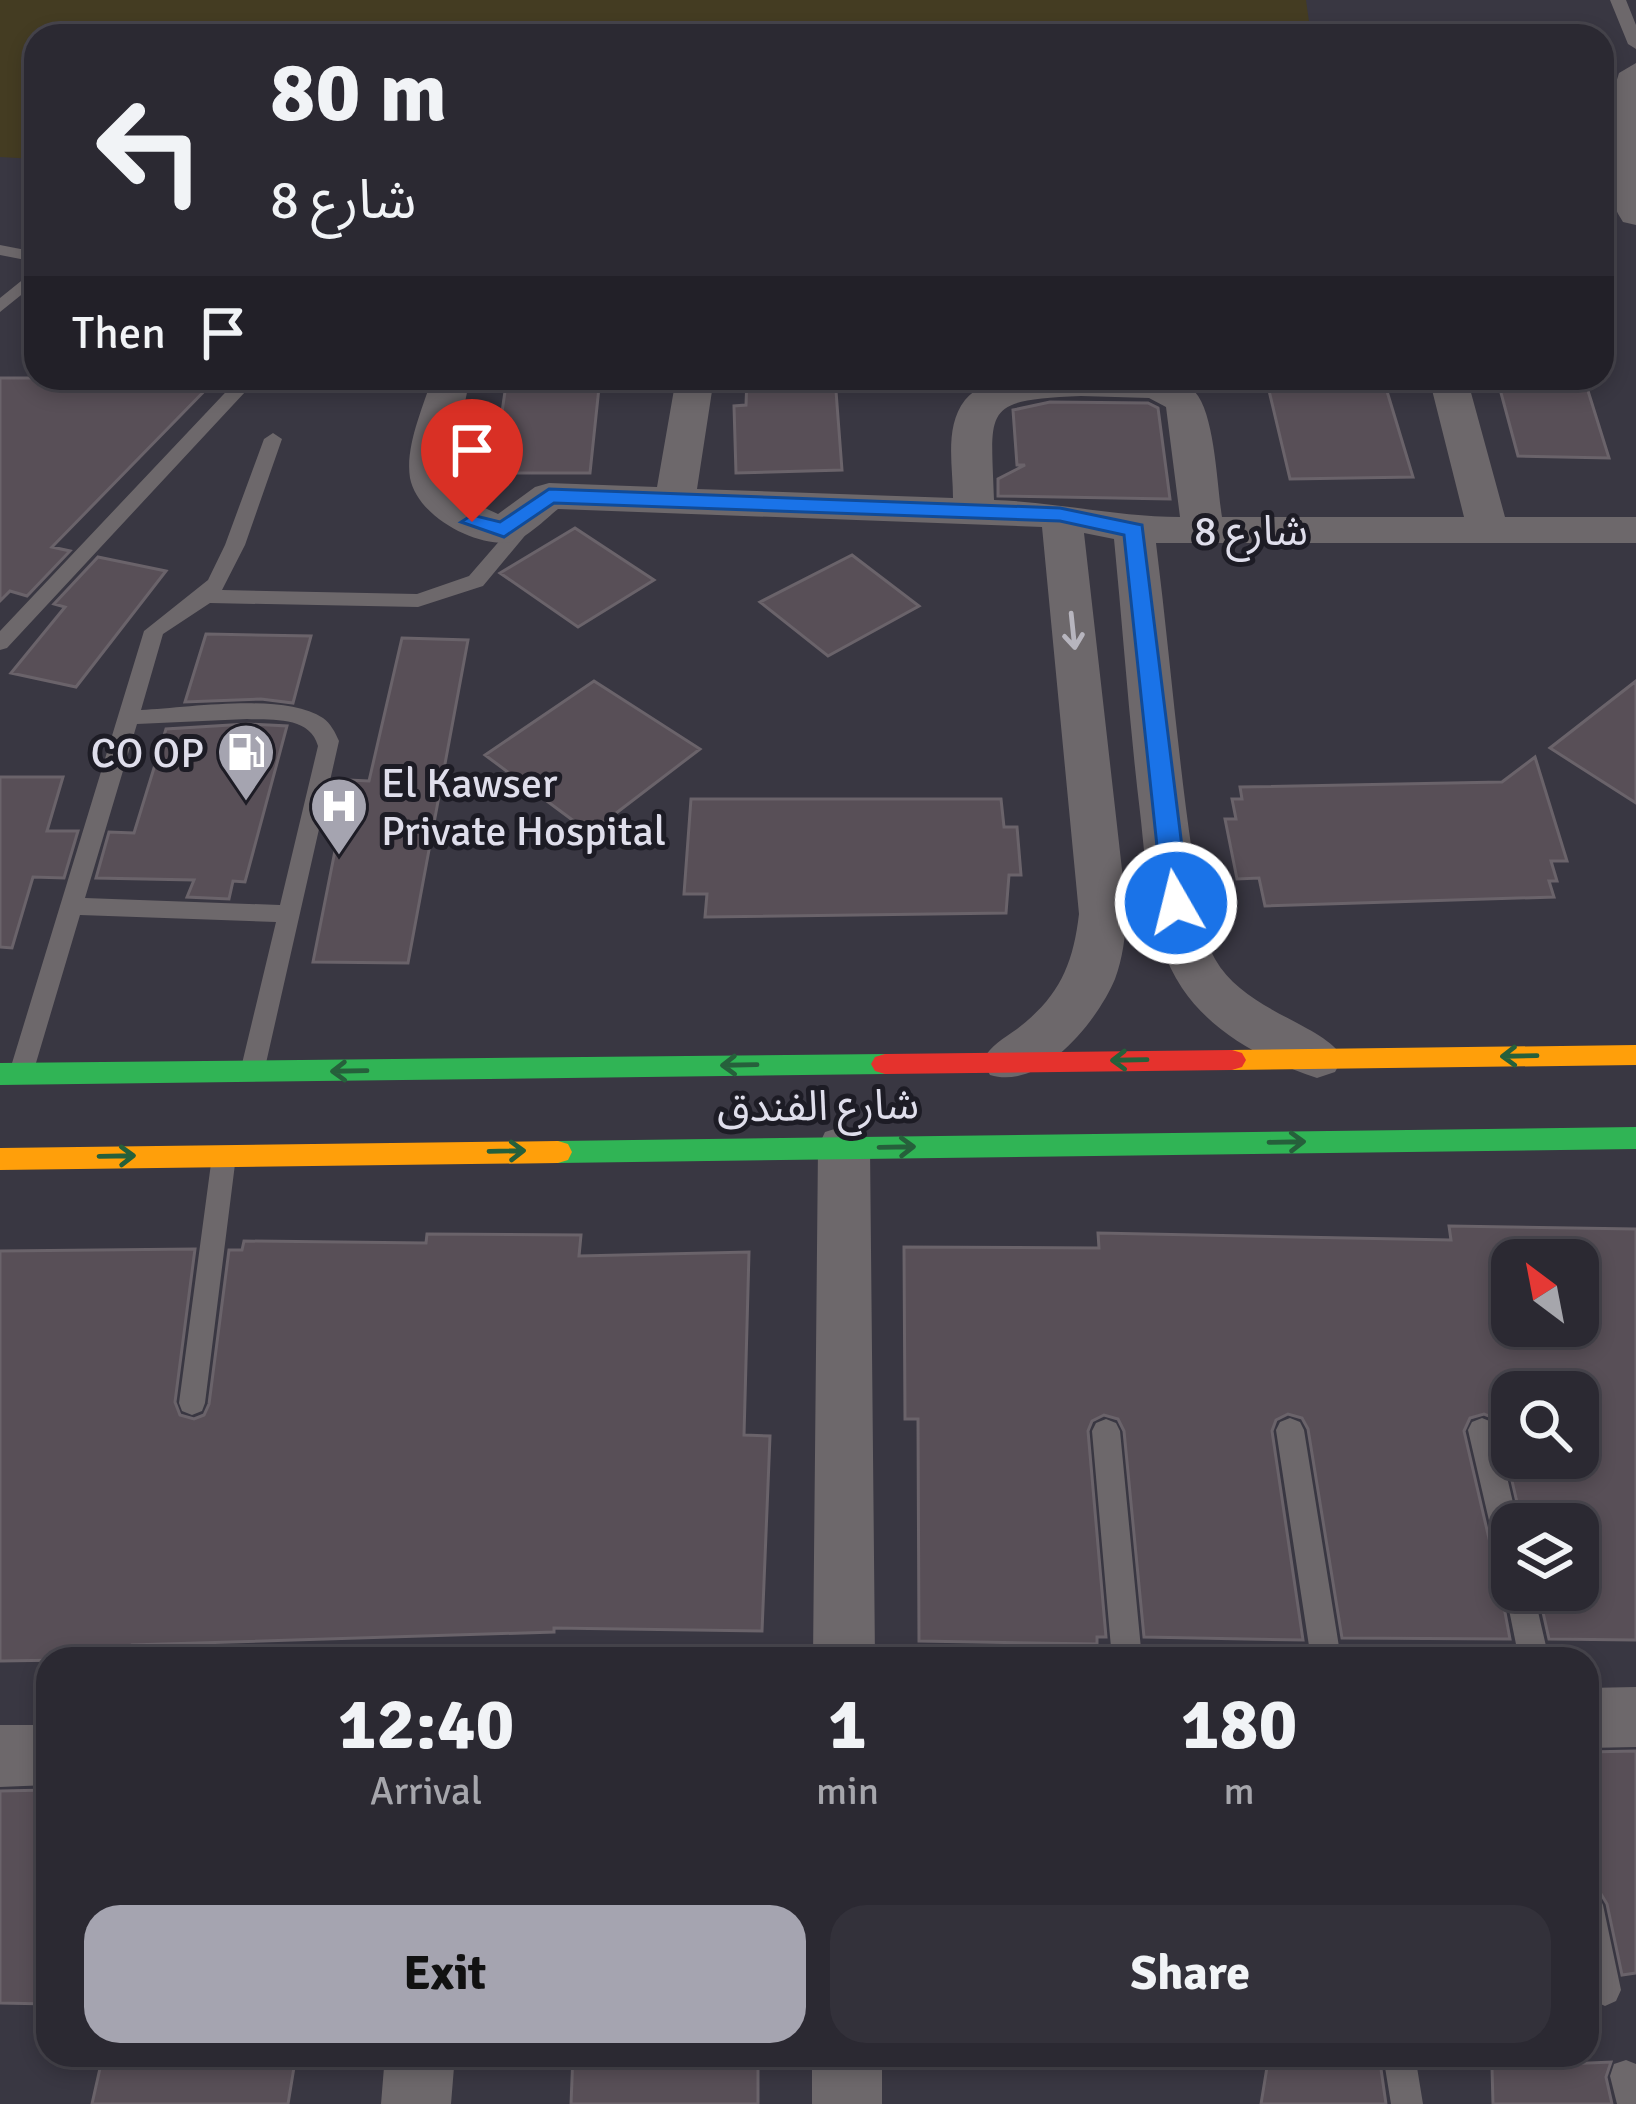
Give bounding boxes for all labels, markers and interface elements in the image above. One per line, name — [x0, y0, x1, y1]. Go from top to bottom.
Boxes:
text: 80 m — [270, 41, 447, 145]
icon: left — [72, 72, 228, 228]
text: شارع 8 — [270, 167, 416, 234]
icon: arrive — [190, 300, 256, 366]
text: Then — [72, 306, 166, 361]
pin — [421, 399, 523, 522]
icon: arrive — [439, 417, 505, 483]
street label: شارع 8 — [1194, 506, 1308, 562]
one-way arrow — [1062, 611, 1085, 650]
fuel station icon: CO OP — [215, 721, 277, 803]
place label: CO OP — [91, 728, 204, 779]
place label: El Kawser Private Hospital — [381, 758, 666, 857]
hospital icon: El Kawser Private Hospital — [308, 775, 370, 857]
position arrow — [1113, 840, 1239, 966]
one-way arrow — [1500, 1044, 1539, 1067]
one-way arrow — [1110, 1049, 1149, 1071]
one-way arrow — [720, 1054, 759, 1076]
one-way arrow — [330, 1059, 369, 1082]
street label: شارع الفندق — [717, 1079, 920, 1139]
one-way arrow — [1267, 1131, 1306, 1153]
one-way arrow — [877, 1135, 916, 1158]
one-way arrow — [487, 1140, 526, 1162]
one-way arrow — [97, 1145, 136, 1168]
north arrow — [1491, 1239, 1599, 1347]
map controls — [1491, 1239, 1599, 1611]
button: search — [1491, 1371, 1599, 1479]
button: layers — [1491, 1503, 1599, 1611]
text: 12:40 — [338, 1680, 514, 1769]
text: 1 — [828, 1680, 867, 1769]
text: 180 — [1181, 1680, 1297, 1769]
text: Arrival — [370, 1767, 482, 1815]
text: min — [816, 1767, 879, 1815]
text: m — [1223, 1767, 1255, 1815]
button: Exit — [84, 1905, 806, 2043]
button: Share — [830, 1905, 1551, 2043]

